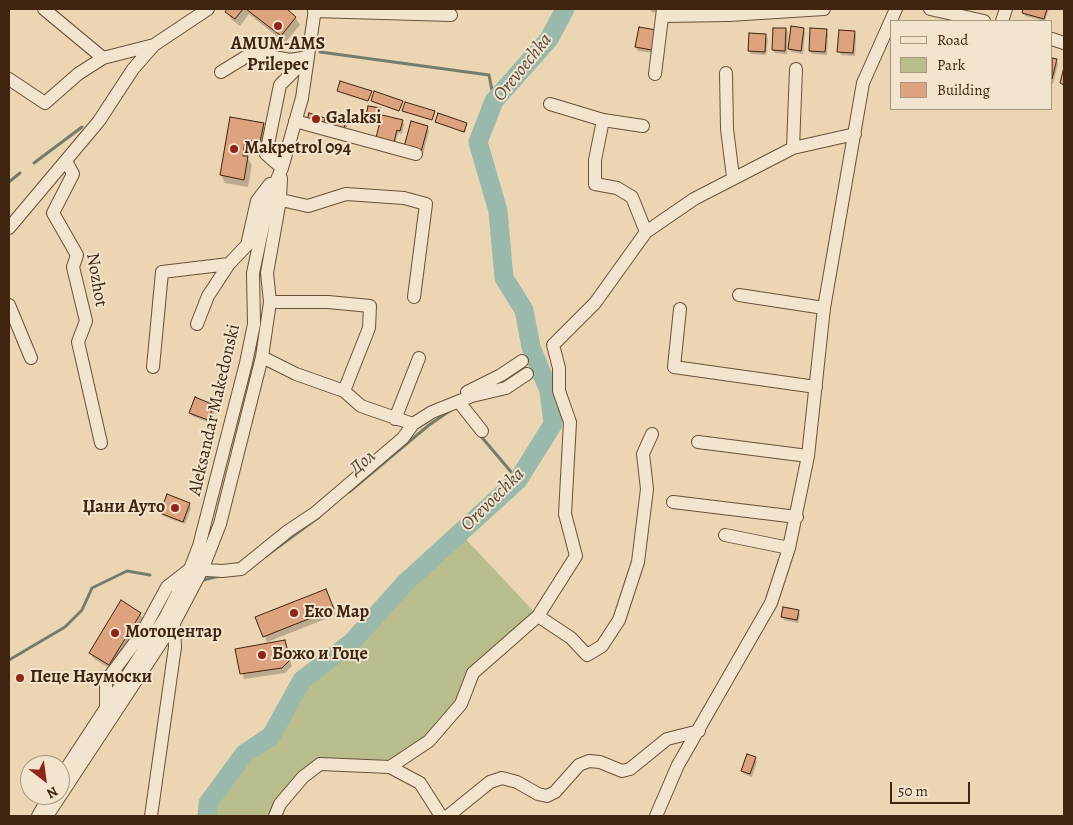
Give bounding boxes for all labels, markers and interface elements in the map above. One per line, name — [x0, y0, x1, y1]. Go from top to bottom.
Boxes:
marker: AMUM-AMS Prilepec — [272, 20, 284, 32]
legend — [890, 20, 1053, 110]
water label: Orevoechka — [489, 29, 557, 107]
text: Road — [937, 30, 968, 50]
place label: AMUM-AMS Prilepec — [231, 34, 325, 76]
text: Park — [937, 55, 965, 75]
text: Building — [937, 80, 990, 100]
place label: Galaksi — [326, 108, 382, 130]
marker: Galaksi — [310, 113, 322, 125]
place label: Makpetrol 094 — [244, 138, 351, 160]
marker: Makpetrol 094 — [228, 143, 240, 155]
street label: Nozhot — [81, 251, 111, 309]
street label: Aleksandar Makedonski — [185, 322, 245, 498]
water label: Дол — [345, 446, 381, 480]
water label: Orevoechka — [456, 463, 530, 537]
place label: Џани Ауто — [82, 497, 165, 519]
marker: Џани Ауто — [169, 502, 181, 514]
place label: Еко Мар — [304, 602, 369, 624]
marker: Еко Мар — [288, 607, 300, 619]
place label: Мотоцентар — [125, 622, 222, 644]
marker: Мотоцентар — [109, 627, 121, 639]
place label: Божо и Гоце — [272, 644, 368, 666]
marker: Божо и Гоце — [256, 649, 268, 661]
place label: Пеце Наумоски — [30, 667, 152, 689]
marker: Пеце Наумоски — [14, 672, 26, 684]
north arrow — [20, 755, 70, 805]
scale bar — [893, 772, 973, 804]
text: 50 m — [898, 781, 928, 801]
text: N — [43, 782, 61, 803]

